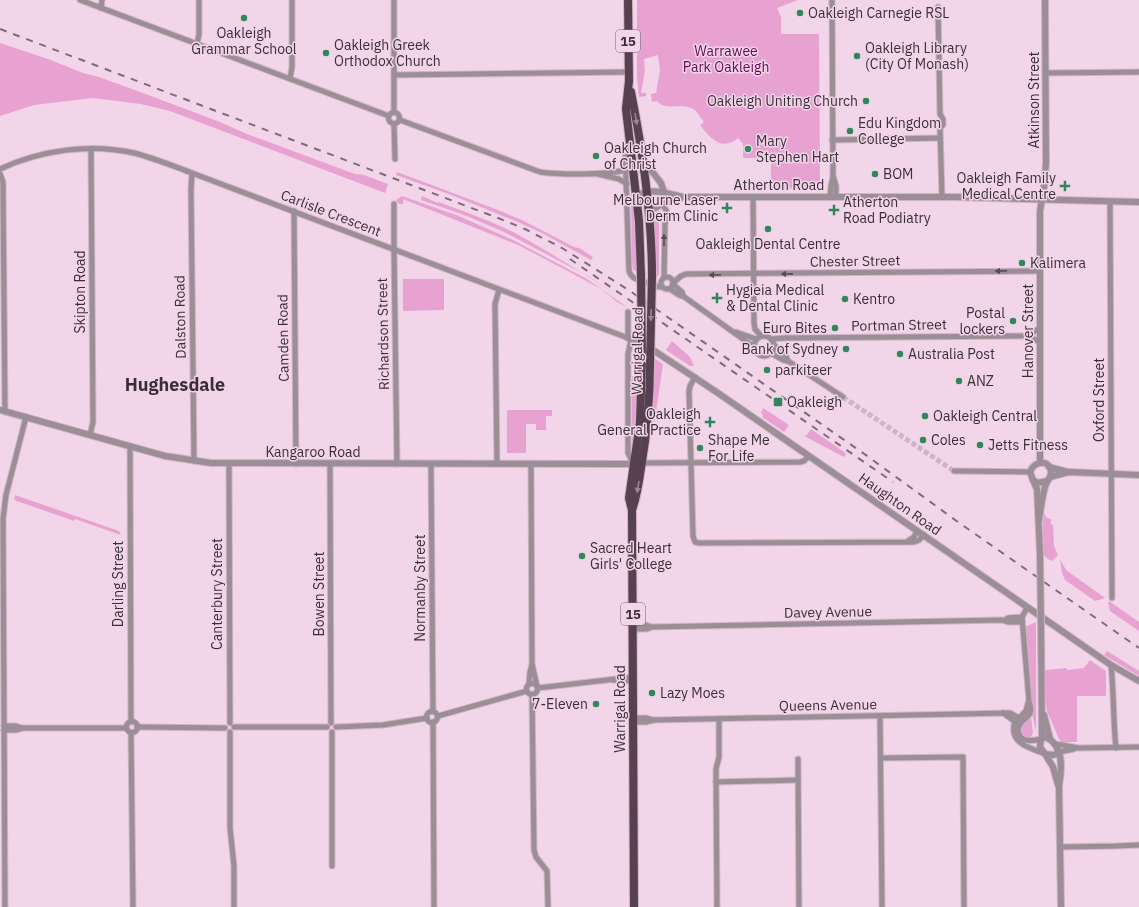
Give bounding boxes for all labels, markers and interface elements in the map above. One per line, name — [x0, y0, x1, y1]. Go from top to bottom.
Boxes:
place label: Oakleigh Carnegie RSL — [808, 4, 949, 22]
marker: Oakleigh Carnegie RSL — [795, 8, 805, 18]
marker: Oakleigh Grammar School — [239, 13, 249, 23]
place label: Oakleigh Grammar School — [191, 24, 297, 58]
road number: 15 — [616, 30, 640, 52]
place label: Oakleigh Greek Orthodox Church — [334, 36, 441, 70]
place label: Oakleigh Library (City Of Monash) — [865, 39, 969, 73]
park label: Warrawee Park Oakleigh — [683, 42, 769, 76]
marker: Oakleigh Greek Orthodox Church — [321, 48, 331, 58]
marker: Oakleigh Library (City Of Monash) — [852, 51, 862, 61]
street label: Atkinson Street — [1025, 51, 1043, 148]
place label: Oakleigh Uniting Church — [707, 92, 858, 110]
marker: Oakleigh Uniting Church — [861, 96, 871, 106]
one-way arrow — [633, 113, 639, 126]
place label: Edu Kingdom College — [858, 114, 941, 148]
marker: Edu Kingdom College — [845, 126, 855, 136]
place label: Mary Stephen Hart — [756, 132, 839, 166]
place label: Oakleigh Church of Christ — [604, 139, 707, 173]
marker: Mary Stephen Hart — [743, 144, 753, 154]
marker: Oakleigh Church of Christ — [591, 151, 601, 161]
place label: BOM — [883, 165, 913, 183]
marker: BOM — [870, 169, 880, 179]
place label: Oakleigh Family Medical Centre — [956, 169, 1056, 203]
street label: Atherton Road — [734, 176, 824, 194]
marker: Oakleigh Family Medical Centre — [1059, 180, 1071, 192]
street label: Carlisle Crescent — [278, 186, 384, 240]
place label: Melbourne Laser Derm Clinic — [613, 191, 718, 225]
place label: Atherton Road Podiatry — [843, 193, 931, 227]
marker: Melbourne Laser Derm Clinic — [721, 202, 733, 214]
marker: Atherton Road Podiatry — [828, 204, 840, 216]
marker: Oakleigh Dental Centre — [763, 224, 773, 234]
one-way arrow — [661, 233, 667, 246]
place label: Oakleigh Dental Centre — [696, 235, 841, 253]
street label: Skipton Road — [71, 250, 89, 334]
street label: Chester Street — [810, 251, 900, 271]
place label: Kalimera — [1030, 254, 1086, 272]
marker: Kalimera — [1017, 258, 1027, 268]
one-way arrow — [995, 268, 1007, 275]
one-way arrow — [780, 271, 793, 277]
one-way arrow — [708, 272, 721, 278]
street label: Dalston Road — [170, 275, 190, 359]
street label: Richardson Street — [373, 278, 393, 390]
place label: Hygieia Medical & Dental Clinic — [726, 281, 825, 315]
street label: Hanover Street — [1019, 284, 1037, 378]
place label: Kentro — [853, 290, 895, 308]
marker: Hygieia Medical & Dental Clinic — [711, 292, 723, 304]
street label: Camden Road — [273, 294, 293, 382]
marker: Kentro — [840, 294, 850, 304]
place label: Postal lockers — [960, 304, 1005, 338]
street label: Warrigal Road — [627, 307, 647, 395]
one-way arrow — [648, 309, 654, 322]
street label: Portman Street — [851, 315, 947, 335]
marker: Postal lockers — [1008, 316, 1018, 326]
place label: Euro Bites — [763, 319, 827, 337]
marker: Euro Bites — [830, 323, 840, 333]
place label: Bank of Sydney — [741, 340, 838, 358]
marker: Bank of Sydney — [841, 344, 851, 354]
place label: Australia Post — [908, 345, 995, 363]
marker: Australia Post — [895, 349, 905, 359]
street label: Oxford Street — [1090, 358, 1108, 442]
place label: parkiteer — [775, 361, 832, 379]
marker: parkiteer — [762, 365, 772, 375]
place label: ANZ — [967, 372, 994, 390]
district label: Hughesdale — [125, 373, 225, 396]
marker: ANZ — [954, 376, 964, 386]
place label: Oakleigh — [787, 393, 842, 411]
marker: Oakleigh — [772, 396, 784, 408]
place label: Oakleigh General Practice — [597, 405, 701, 439]
place label: Oakleigh Central — [933, 407, 1037, 425]
marker: Oakleigh Central — [920, 411, 930, 421]
marker: Oakleigh General Practice — [704, 416, 716, 428]
place label: Shape Me For Life — [708, 431, 770, 465]
place label: Coles — [931, 431, 966, 449]
marker: Coles — [918, 435, 928, 445]
place label: Jetts Fitness — [988, 436, 1068, 454]
marker: Jetts Fitness — [975, 440, 985, 450]
street label: Kangaroo Road — [265, 443, 361, 461]
marker: Shape Me For Life — [695, 443, 705, 453]
street label: Haughton Road — [855, 469, 945, 539]
one-way arrow — [635, 481, 641, 493]
street label: Normanby Street — [411, 534, 429, 642]
street label: Canterbury Street — [208, 538, 226, 650]
place label: Sacred Heart Girls' College — [590, 539, 673, 573]
street label: Darling Street — [109, 541, 127, 627]
street label: Bowen Street — [310, 551, 328, 636]
marker: Sacred Heart Girls' College — [577, 551, 587, 561]
street label: Davey Avenue — [784, 602, 873, 622]
road number: 15 — [621, 603, 645, 625]
street label: Warrigal Road — [611, 665, 629, 753]
place label: Lazy Moes — [660, 684, 725, 702]
marker: Lazy Moes — [647, 688, 657, 698]
place label: 7-Eleven — [532, 695, 588, 713]
street label: Queens Avenue — [779, 695, 877, 715]
marker: 7-Eleven — [591, 699, 601, 709]

